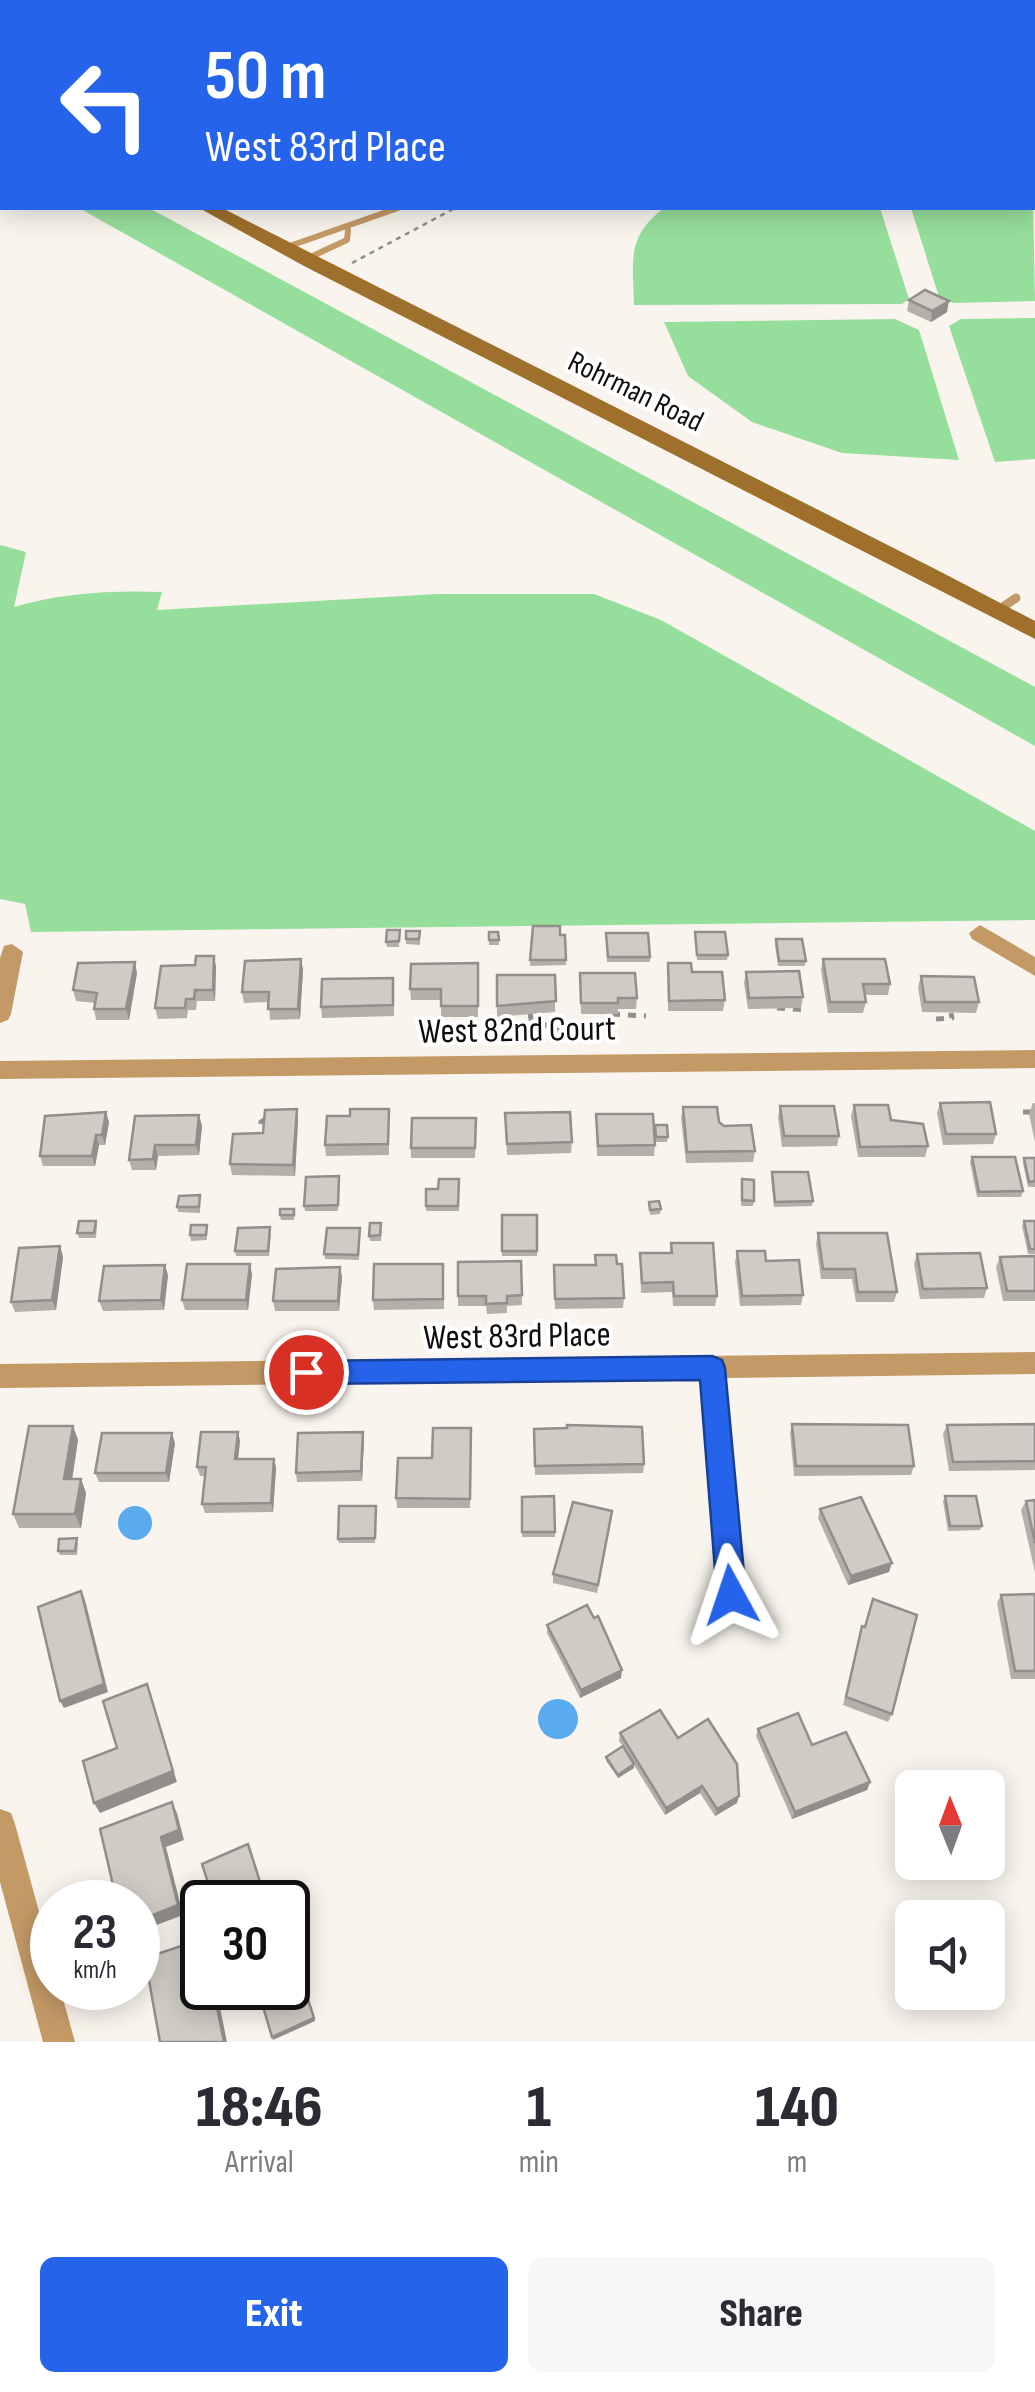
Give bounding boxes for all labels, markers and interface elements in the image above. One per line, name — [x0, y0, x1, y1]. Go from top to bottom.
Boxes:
text: 50 m — [205, 35, 326, 119]
icon: left — [40, 40, 170, 170]
text: West 83rd Place — [205, 120, 446, 175]
street label: Rohrman Road — [562, 344, 709, 440]
street label: West 82nd Court — [418, 1007, 616, 1054]
street label: West 83rd Place — [423, 1313, 611, 1360]
pin — [264, 1330, 349, 1415]
icon: arrive — [279, 1345, 334, 1400]
position arrow — [679, 1543, 783, 1647]
north arrow — [895, 1770, 1005, 1880]
map controls — [895, 1770, 1005, 2010]
speed limit sign: 30 — [180, 1880, 310, 2010]
button: sound — [895, 1900, 1005, 2010]
text: 23 — [73, 1903, 117, 1963]
text: km/h — [73, 1955, 117, 1986]
text: 18:46 — [196, 2072, 323, 2144]
text: 1 — [527, 2072, 551, 2144]
text: 140 — [755, 2072, 839, 2144]
text: Arrival — [225, 2143, 294, 2182]
text: min — [519, 2143, 559, 2182]
text: m — [787, 2143, 807, 2182]
button: Exit — [40, 2257, 508, 2372]
button: Share — [528, 2257, 995, 2372]

